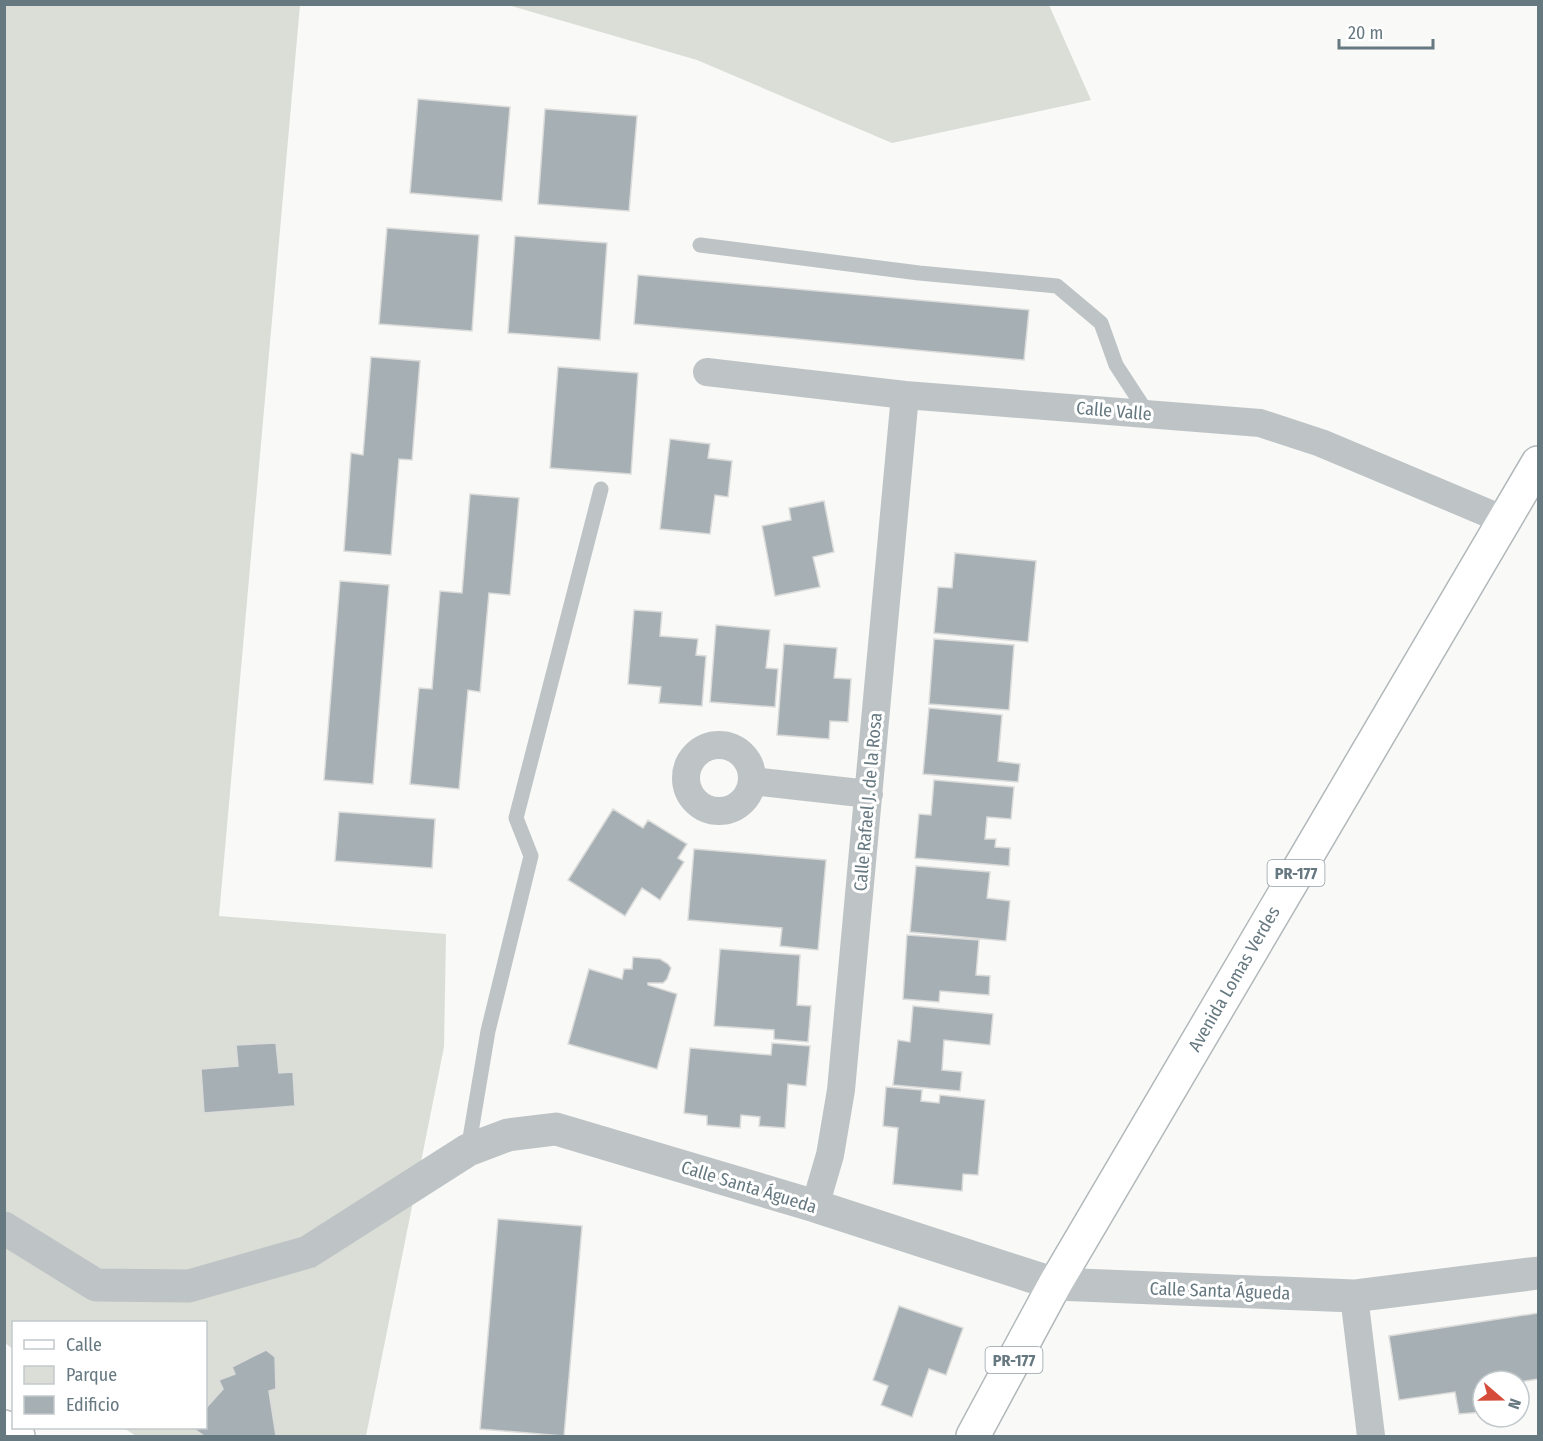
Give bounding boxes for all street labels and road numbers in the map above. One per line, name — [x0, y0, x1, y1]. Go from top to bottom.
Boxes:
street label: Calle Valle — [1075, 397, 1153, 425]
street label: Calle Rafael J. de la Rosa — [849, 712, 887, 892]
road number: PR-177 — [1268, 860, 1324, 886]
street label: Avenida Lomas Verdes — [1183, 902, 1285, 1056]
street label: Calle Santa Águeda — [678, 1155, 820, 1218]
street label: Calle Santa Águeda — [1149, 1277, 1291, 1304]
road number: PR-177 — [986, 1347, 1042, 1373]

